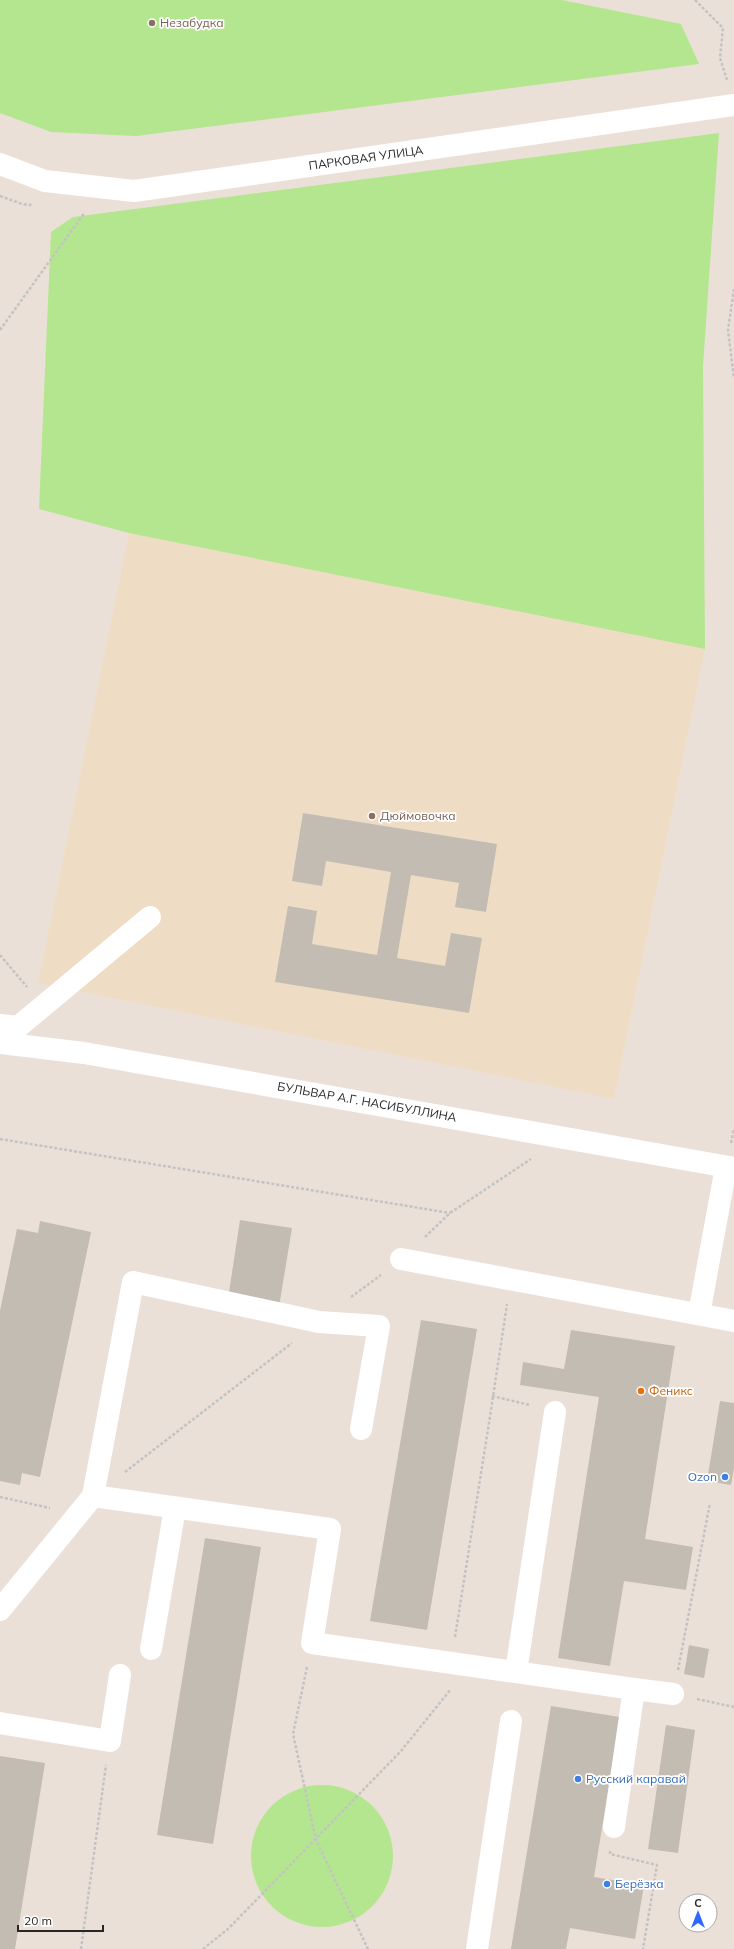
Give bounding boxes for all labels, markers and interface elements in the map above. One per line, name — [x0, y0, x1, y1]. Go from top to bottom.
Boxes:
place label: Незабудка — [160, 15, 224, 30]
marker: Незабудка — [147, 18, 157, 28]
street label: ПАРКОВАЯ УЛИЦА — [308, 142, 424, 173]
place label: Дюймовочка — [380, 808, 455, 823]
marker: Дюймовочка — [367, 811, 377, 821]
street label: БУЛЬВАР А.Г. НАСИБУЛЛИНА — [276, 1078, 458, 1125]
place label: Феникс — [649, 1383, 693, 1398]
marker: Феникс — [636, 1386, 646, 1396]
place label: Ozon — [688, 1469, 717, 1484]
marker: Ozon — [720, 1472, 730, 1482]
place label: Русский каравай — [586, 1771, 686, 1786]
marker: Русский каравай — [573, 1774, 583, 1784]
place label: Берёзка — [615, 1876, 664, 1891]
marker: Берёзка — [602, 1879, 612, 1889]
north arrow — [678, 1893, 718, 1933]
text: С — [694, 1896, 702, 1910]
scale bar — [18, 1907, 103, 1933]
text: 20 m — [24, 1913, 52, 1928]

